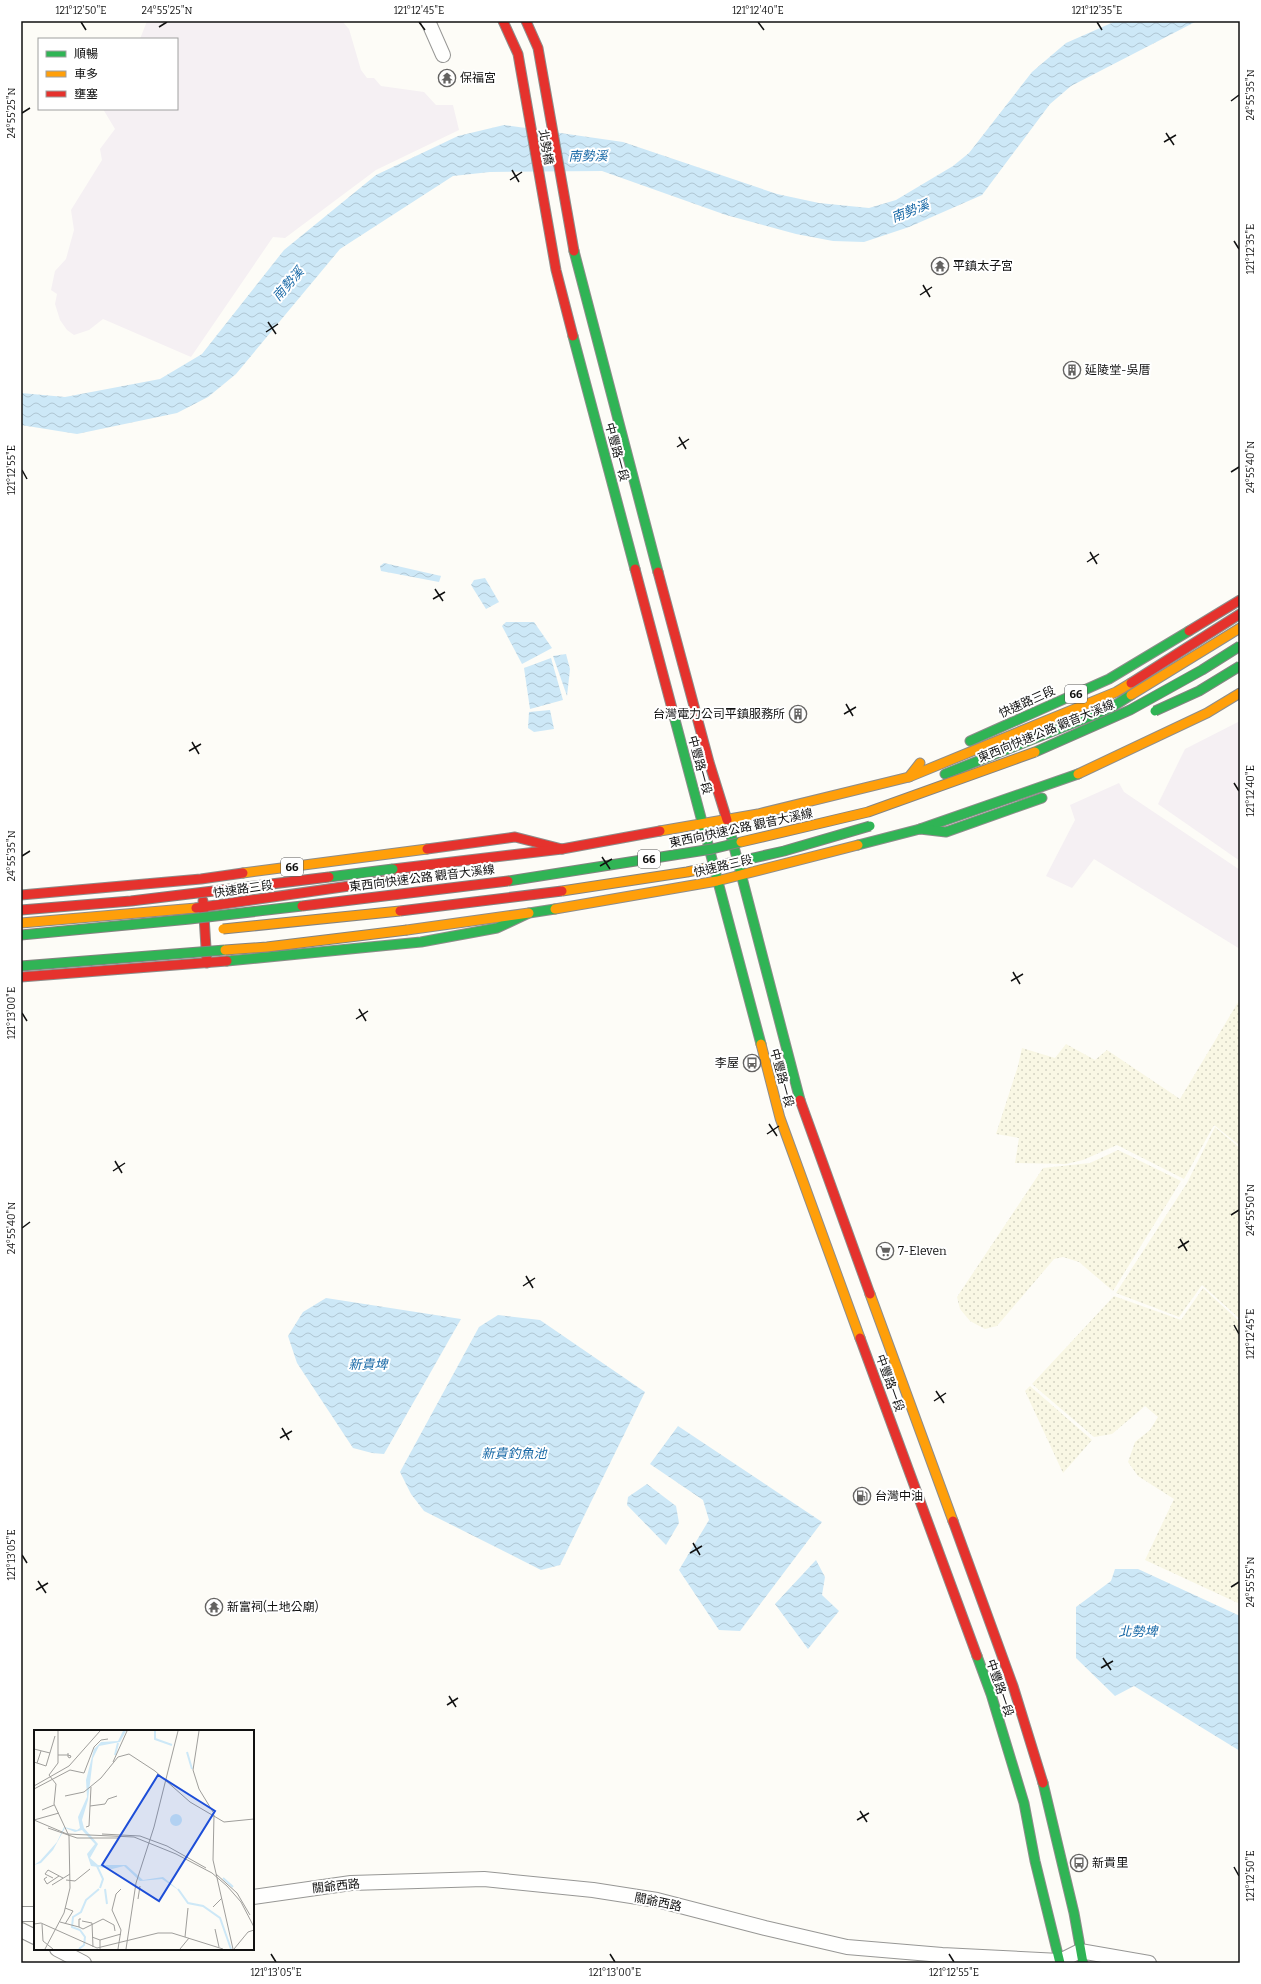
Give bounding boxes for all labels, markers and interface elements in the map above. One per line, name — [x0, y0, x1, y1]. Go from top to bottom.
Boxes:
text: 121°12'50"E — [55, 5, 107, 17]
text: 24°55'25"N — [142, 5, 193, 17]
text: 121°12'45"E — [394, 5, 444, 17]
text: 121°12'40"E — [732, 5, 784, 17]
text: 121°12'35"E — [1072, 5, 1122, 17]
legend — [38, 38, 178, 110]
text: 順暢 — [74, 47, 98, 61]
text: 車多 — [74, 67, 98, 81]
temple icon: 保福宮 — [437, 68, 457, 88]
text: 24°55'35"N — [1245, 69, 1257, 121]
place label: 保福宮 — [460, 71, 496, 85]
text: 24°55'25"N — [6, 87, 18, 138]
text: 壅塞 — [74, 87, 98, 101]
street label: 北勢橋 — [536, 128, 556, 166]
water label: 南勢溪 — [568, 148, 610, 164]
water label: 南勢溪 — [889, 196, 933, 225]
text: 121°12'35"E — [1245, 224, 1257, 274]
temple icon: 平鎮太子宮 — [930, 256, 950, 276]
place label: 平鎮太子宮 — [953, 259, 1013, 273]
water label: 南勢溪 — [270, 263, 308, 304]
building icon: 延陵堂-吳厝 — [1062, 360, 1082, 380]
place label: 延陵堂-吳厝 — [1085, 363, 1151, 377]
street label: 中豐路一段 — [602, 421, 632, 483]
text: 24°55'40"N — [1245, 441, 1257, 493]
text: 121°12'55"E — [6, 445, 18, 495]
street label: 快速路三段 — [997, 683, 1057, 721]
road number: 66 — [1065, 685, 1087, 703]
street label: 東西向快速公路 觀音大溪線 — [976, 697, 1116, 765]
building icon: 台灣電力公司平鎮服務所 — [788, 704, 808, 724]
place label: 台灣電力公司平鎮服務所 — [653, 707, 785, 721]
street label: 中豐路一段 — [685, 734, 715, 796]
text: 121°12'40"E — [1245, 765, 1257, 817]
street label: 東西向快速公路 觀音大溪線 — [668, 806, 814, 850]
text: 24°55'35"N — [6, 830, 18, 882]
road number: 66 — [638, 850, 660, 868]
street label: 快速路三段 — [692, 852, 754, 880]
road number: 66 — [281, 858, 303, 876]
street label: 東西向快速公路 觀音大溪線 — [348, 862, 496, 894]
street label: 快速路三段 — [212, 878, 274, 900]
text: 121°13'00"E — [6, 987, 18, 1039]
street label: 中豐路一段 — [767, 1047, 797, 1109]
bus stop icon: 李屋 — [742, 1053, 762, 1073]
place label: 李屋 — [715, 1056, 739, 1070]
text: 24°55'50"N — [1245, 1184, 1257, 1236]
text: 24°55'40"N — [6, 1202, 18, 1254]
supermarket icon: 7-Eleven — [875, 1241, 895, 1261]
place label: 7-Eleven — [898, 1244, 947, 1258]
text: 121°12'45"E — [1245, 1309, 1257, 1359]
street label: 中豐路一段 — [873, 1352, 907, 1414]
water label: 新貴埤 — [348, 1357, 389, 1372]
water label: 新貴釣魚池 — [481, 1446, 548, 1461]
fuel station icon: 台灣中油 — [852, 1486, 872, 1506]
place label: 台灣中油 — [875, 1489, 923, 1503]
text: 121°13'05"E — [6, 1529, 18, 1581]
text: 24°55'55"N — [1245, 1557, 1257, 1607]
temple icon: 新富祠(土地公廟) — [204, 1597, 224, 1617]
place label: 新富祠(土地公廟) — [227, 1599, 319, 1614]
water label: 北勢埤 — [1118, 1624, 1159, 1639]
street label: 中豐路一段 — [984, 1657, 1016, 1719]
inset map — [34, 1730, 254, 1950]
text: 121°12'50"E — [1245, 1850, 1257, 1902]
bus stop icon: 新貴里 — [1069, 1853, 1089, 1873]
place label: 新貴里 — [1092, 1856, 1128, 1870]
street label: 關爺西路 — [311, 1877, 361, 1895]
street label: 關爺西路 — [633, 1890, 683, 1914]
text: 121°13'05"E — [250, 1967, 302, 1979]
text: 121°13'00"E — [589, 1967, 641, 1979]
text: 121°12'55"E — [929, 1967, 979, 1979]

